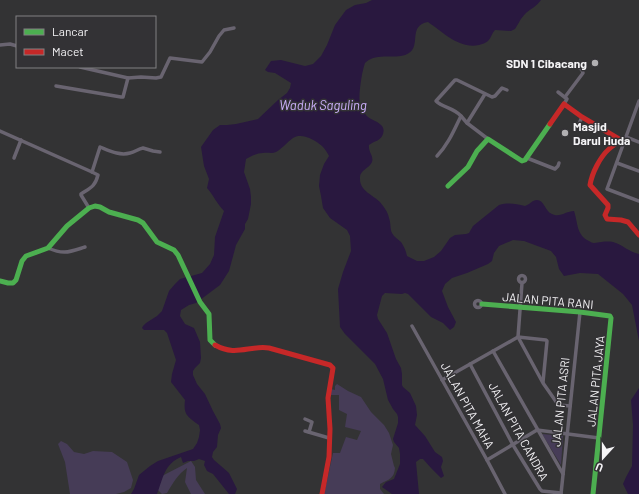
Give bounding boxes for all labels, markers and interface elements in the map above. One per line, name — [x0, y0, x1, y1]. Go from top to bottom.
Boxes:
legend — [16, 16, 156, 68]
text: Lancar — [52, 24, 89, 38]
text: Macet — [52, 44, 84, 58]
place label: SDN 1 Cibacang — [506, 56, 587, 70]
marker: SDN 1 Cibacang — [590, 58, 600, 68]
water label: Waduk Saguling — [279, 97, 367, 113]
place label: Masjid Darul Huda — [573, 119, 630, 147]
marker: Masjid Darul Huda — [560, 128, 570, 138]
street label: JALAN PITA RANI — [502, 289, 594, 311]
street label: JALAN PITA JAYA — [583, 335, 607, 427]
street label: JALAN PITA ASRI — [548, 357, 572, 447]
street label: JALAN PITA MAHA — [439, 359, 497, 451]
street label: JALAN PITA CANDRA — [486, 379, 552, 483]
north arrow — [583, 438, 623, 478]
text: U — [594, 460, 605, 475]

